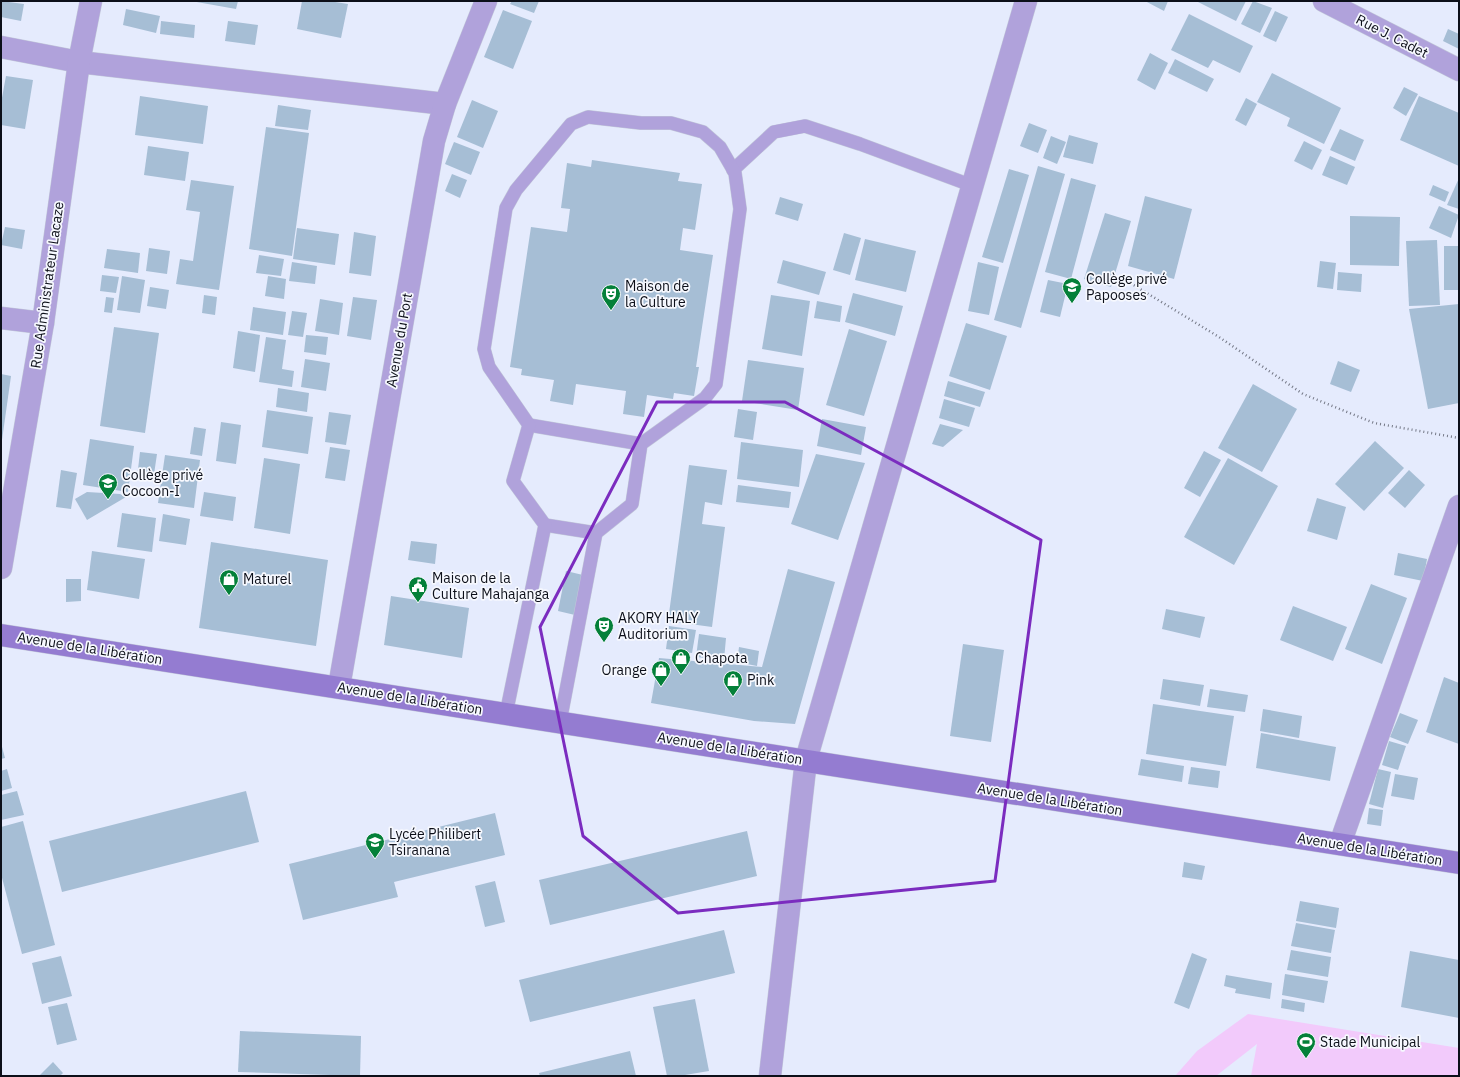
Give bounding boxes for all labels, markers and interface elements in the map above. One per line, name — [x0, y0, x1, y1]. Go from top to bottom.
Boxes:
street label: Rue J. Cadet — [1353, 10, 1431, 62]
street label: Rue Administrateur Lacaze — [26, 200, 68, 370]
place label: Collège privé Papooses — [1086, 270, 1168, 304]
school or university icon: Collège privé Papooses — [1061, 276, 1083, 304]
place label: Maison de la Culture — [625, 277, 689, 311]
theatre icon: Maison de la Culture — [600, 283, 622, 311]
street label: Avenue du Port — [382, 291, 416, 389]
place label: Collège privé Cocoon-I — [122, 466, 204, 500]
school or university icon: Collège privé Cocoon-I — [97, 472, 119, 500]
shop icon: Maturel — [218, 568, 240, 596]
place label: Maison de la Culture Mahajanga — [432, 569, 550, 603]
place label: Maturel — [243, 570, 291, 588]
public building icon: Maison de la Culture Mahajanga — [407, 575, 429, 603]
place label: AKORY HALY Auditorium — [618, 609, 699, 643]
theatre icon: AKORY HALY Auditorium — [593, 615, 615, 643]
street label: Avenue de la Libération — [16, 628, 164, 668]
shop icon: Chapota — [670, 647, 692, 675]
place label: Chapota — [695, 649, 748, 667]
shop icon: Orange — [650, 659, 672, 687]
place label: Orange — [602, 661, 647, 679]
shop icon: Pink — [722, 669, 744, 697]
place label: Pink — [747, 671, 775, 689]
street label: Avenue de la Libération — [336, 678, 484, 718]
street label: Avenue de la Libération — [656, 728, 804, 768]
street label: Avenue de la Libération — [976, 779, 1124, 819]
place label: Lycée Philibert Tsiranana — [389, 825, 481, 859]
street label: Avenue de la Libération — [1296, 829, 1444, 869]
school or university icon: Lycée Philibert Tsiranana — [364, 831, 386, 859]
sports icon: Stade Municipal — [1295, 1031, 1317, 1059]
place label: Stade Municipal — [1320, 1033, 1421, 1051]

